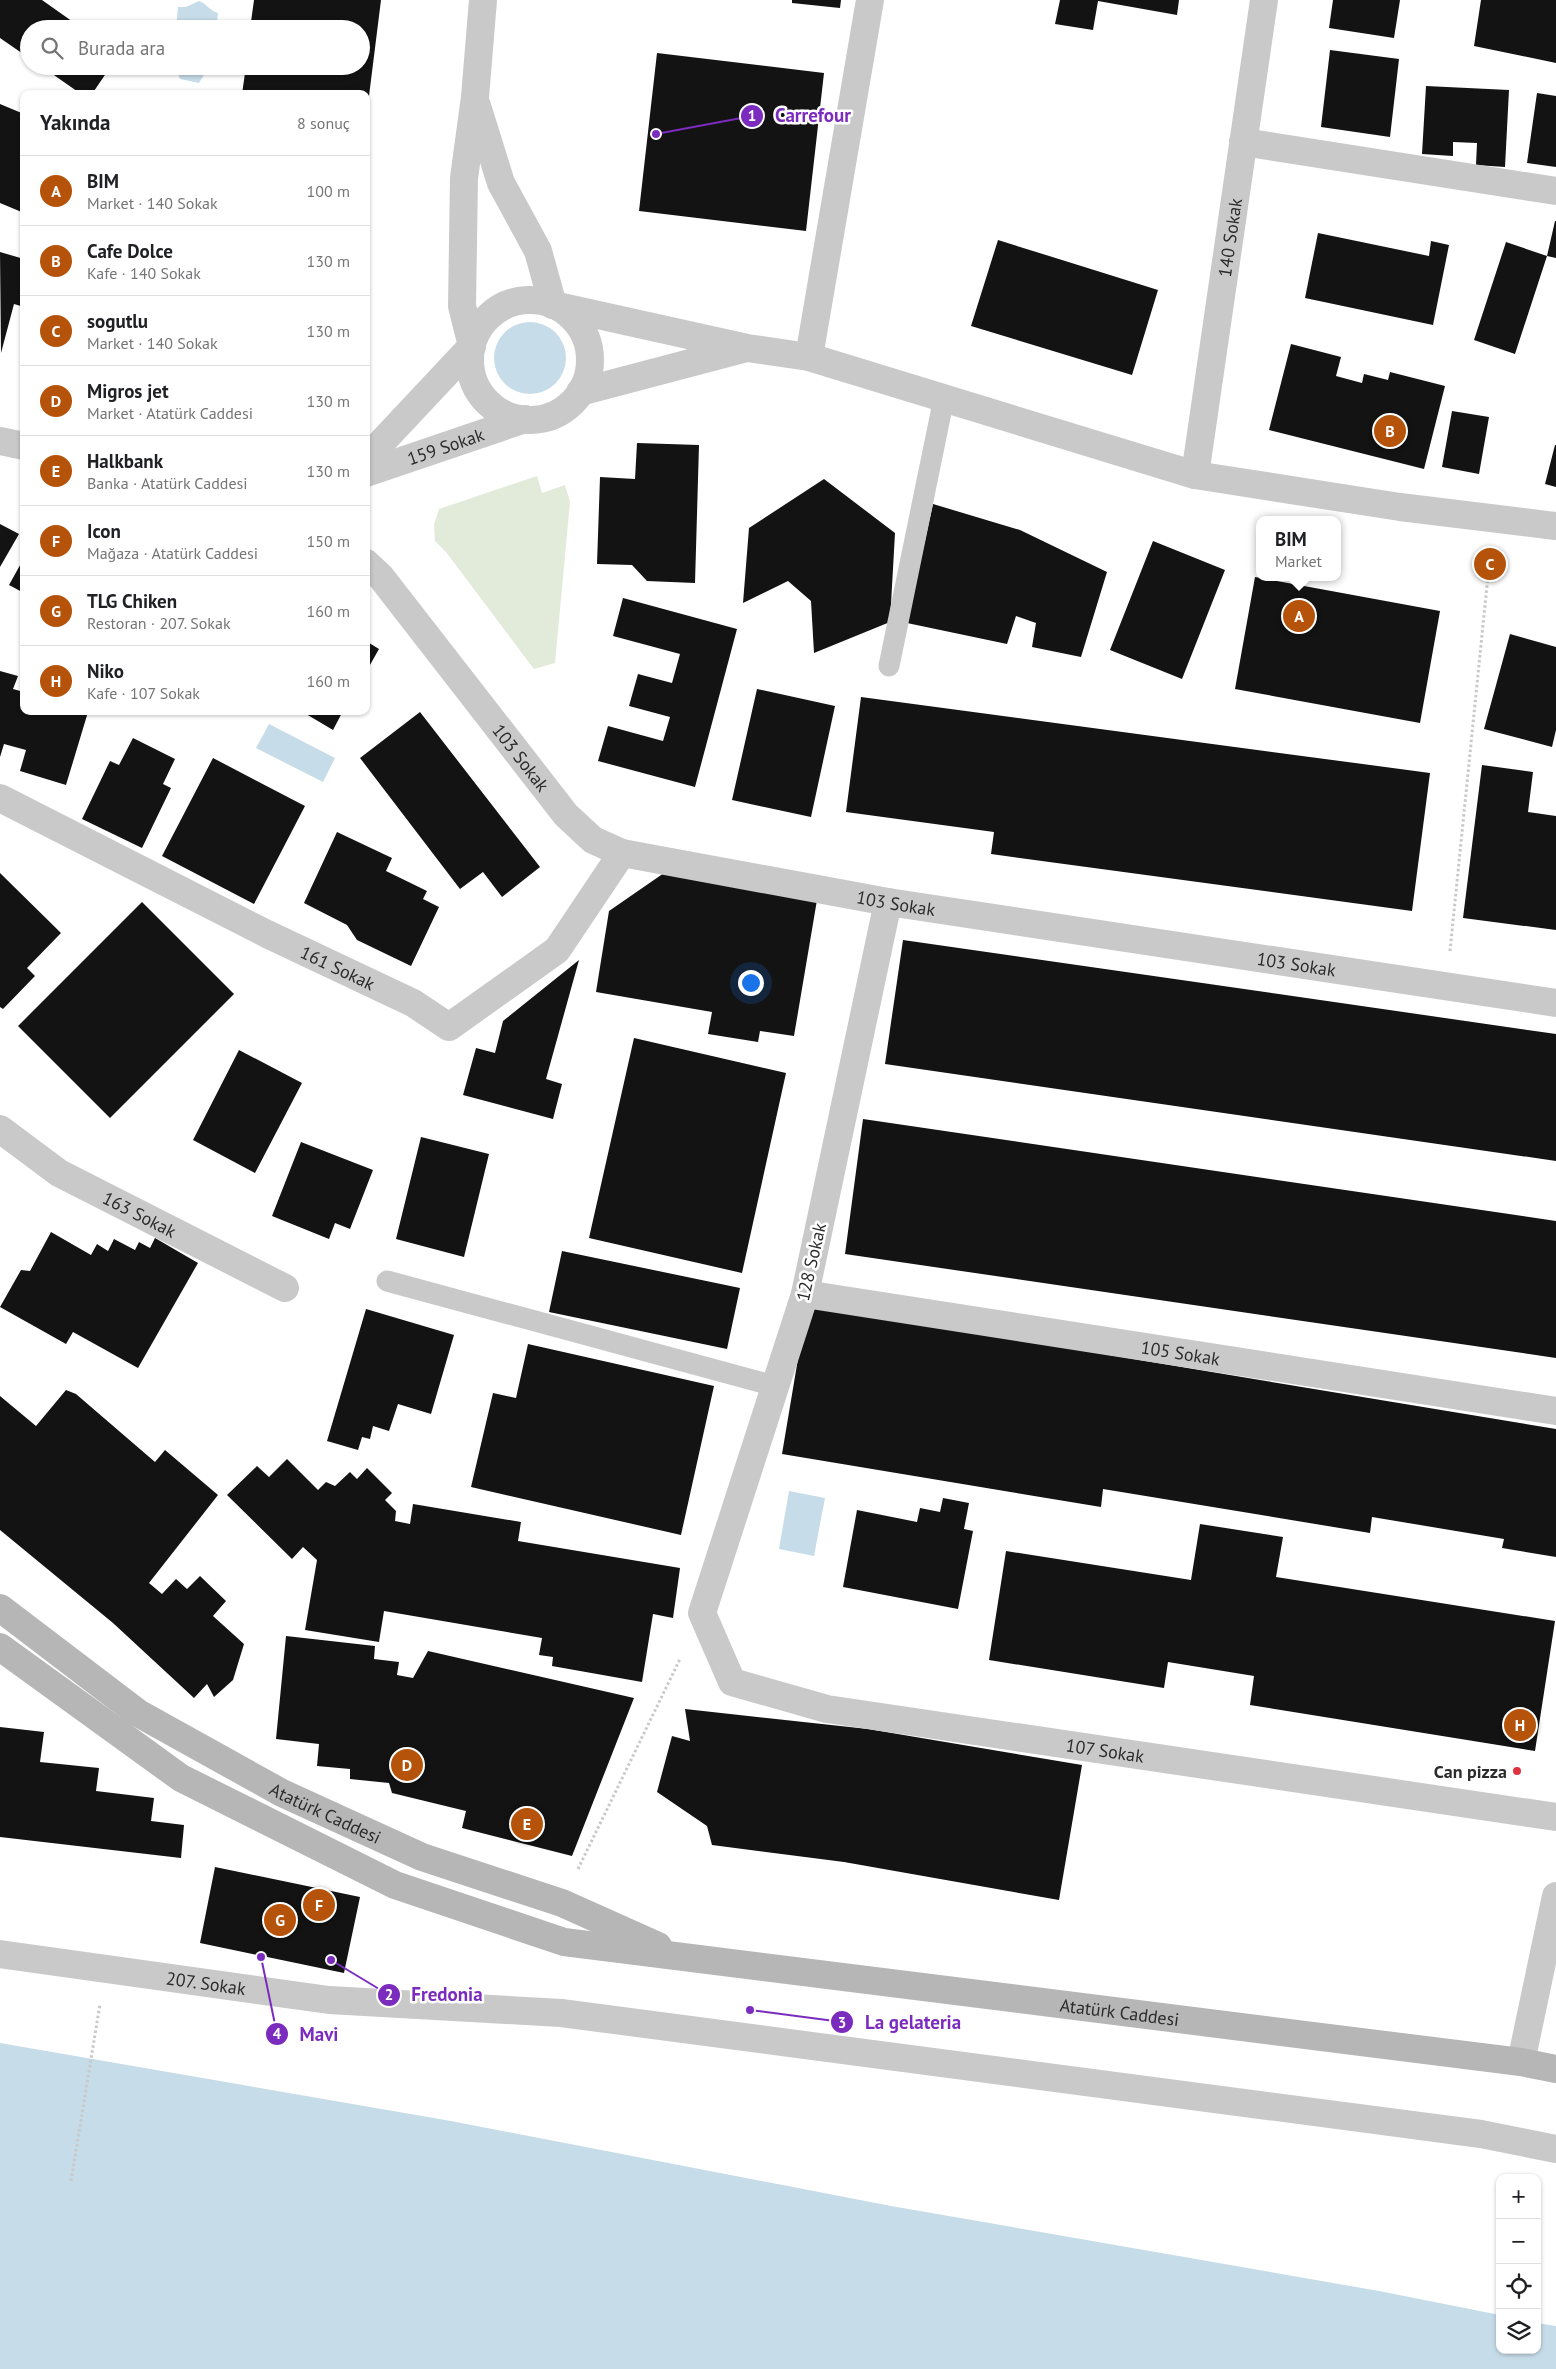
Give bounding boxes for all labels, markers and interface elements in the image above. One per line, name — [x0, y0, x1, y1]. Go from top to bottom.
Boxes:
search box — [20, 20, 370, 75]
icon: search — [38, 34, 66, 62]
text: Burada ara — [78, 36, 165, 60]
callout: Carrefour — [740, 99, 861, 133]
text: Carrefour — [775, 103, 851, 127]
text: 1 — [748, 106, 756, 125]
text: Yakında — [40, 109, 110, 136]
text: 8 sonuç — [297, 113, 350, 133]
text: BIM — [87, 169, 119, 193]
text: A — [51, 181, 61, 201]
text: 100 m — [307, 181, 350, 201]
text: Market · 140 Sokak — [87, 193, 218, 213]
street label: 140 Sokak — [1212, 196, 1247, 279]
text: Cafe Dolce — [87, 239, 173, 263]
text: B — [51, 251, 61, 271]
text: 130 m — [307, 251, 350, 271]
text: Kafe · 140 Sokak — [87, 263, 201, 283]
text: sogutlu — [87, 309, 148, 333]
text: C — [52, 321, 60, 341]
text: 130 m — [307, 321, 350, 341]
text: Market · 140 Sokak — [87, 333, 218, 353]
text: Migros jet — [87, 379, 169, 403]
text: D — [51, 391, 61, 411]
text: 130 m — [307, 391, 350, 411]
text: Market · Atatürk Caddesi — [87, 403, 253, 423]
pin: B — [1374, 412, 1406, 450]
street label: 159 Sokak — [404, 422, 487, 470]
text: Halkbank — [87, 449, 163, 473]
text: E — [52, 461, 60, 481]
text: 130 m — [307, 461, 350, 481]
text: Banka · Atatürk Caddesi — [87, 473, 248, 493]
popup — [1256, 516, 1341, 581]
text: Icon — [87, 519, 121, 543]
text: BIM — [1275, 527, 1307, 551]
text: F — [52, 531, 60, 551]
text: 150 m — [307, 531, 350, 551]
text: Mağaza · Atatürk Caddesi — [87, 543, 258, 563]
pin: C — [1474, 545, 1506, 583]
text: Market — [1275, 551, 1322, 571]
text: TLG Chiken — [87, 589, 177, 613]
pin: A — [1283, 597, 1315, 635]
text: G — [51, 601, 61, 621]
text: 160 m — [307, 601, 350, 621]
text: Restoran · 207. Sokak — [87, 613, 231, 633]
text: Niko — [87, 659, 124, 683]
text: H — [51, 671, 61, 691]
text: 160 m — [307, 671, 350, 691]
text: Kafe · 107 Sokak — [87, 683, 200, 703]
street label: 103 Sokak — [488, 719, 555, 796]
street label: 103 Sokak — [855, 885, 937, 921]
street label: 161 Sokak — [297, 940, 379, 995]
street label: 103 Sokak — [1255, 946, 1338, 981]
your location — [738, 970, 764, 996]
street label: 163 Sokak — [99, 1186, 181, 1242]
street label: 128 Sokak — [791, 1220, 831, 1303]
street label: 105 Sokak — [1139, 1335, 1222, 1370]
pin: H — [1504, 1706, 1536, 1744]
street label: 107 Sokak — [1064, 1733, 1146, 1767]
pin: D — [391, 1746, 423, 1784]
place label: Can pizza — [1434, 1760, 1507, 1783]
marker: Can pizza — [1511, 1765, 1523, 1777]
street label: Atatürk Caddesi — [266, 1777, 385, 1848]
pin: E — [511, 1805, 543, 1843]
pin: F — [303, 1886, 335, 1924]
pin: G — [264, 1901, 296, 1939]
street label: 207. Sokak — [165, 1966, 248, 2000]
callout: Fredonia — [376, 1978, 492, 2012]
text: Fredonia — [411, 1982, 483, 2006]
text: 2 — [385, 1985, 393, 2004]
street label: Atatürk Caddesi — [1059, 1993, 1181, 2031]
callout: La gelateria — [830, 2005, 971, 2039]
text: La gelateria — [865, 2010, 961, 2034]
text: 3 — [838, 2013, 846, 2032]
callout: Mavi — [265, 2017, 348, 2051]
text: Mavi — [300, 2022, 338, 2046]
text: 4 — [273, 2024, 282, 2043]
map controls — [1496, 2174, 1541, 2354]
button: + — [1496, 2174, 1541, 2219]
button: − — [1496, 2219, 1541, 2264]
button: locate — [1496, 2264, 1541, 2309]
button: layers — [1496, 2309, 1541, 2354]

